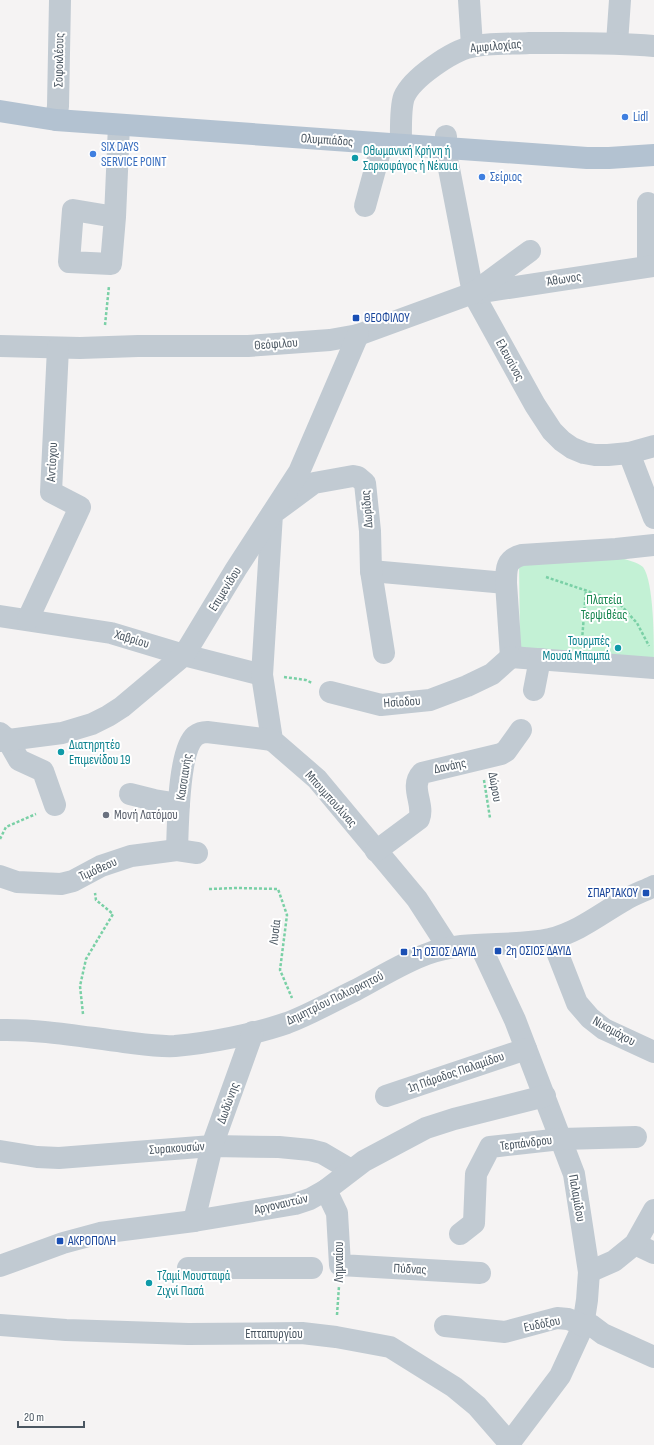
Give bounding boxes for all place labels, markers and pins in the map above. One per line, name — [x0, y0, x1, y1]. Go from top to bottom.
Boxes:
place label: Lidl — [633, 109, 648, 125]
marker: Lidl — [620, 112, 630, 122]
place label: SIX DAYS SERVICE POINT — [101, 139, 166, 170]
place label: Οθωμανική Κρήνη ή Σαρκοφάγος ή Νέκυια — [363, 143, 458, 174]
marker: SIX DAYS SERVICE POINT — [88, 149, 98, 159]
marker: Οθωμανική Κρήνη ή Σαρκοφάγος ή Νέκυια — [350, 153, 360, 163]
place label: Σείριος — [490, 169, 522, 185]
marker: Σείριος — [477, 172, 487, 182]
place label: ΘΕΟΦΙΛΟΥ — [364, 310, 410, 326]
marker: ΘΕΟΦΙΛΟΥ — [351, 313, 361, 323]
place label: Τουρμπές Μουσά Μπαμπά — [543, 633, 611, 664]
marker: Τουρμπές Μουσά Μπαμπά — [613, 643, 623, 653]
place label: Διατηρητέο Επιμενίδου 19 — [69, 737, 131, 768]
marker: Διατηρητέο Επιμενίδου 19 — [56, 747, 66, 757]
place label: Μονή Λατόμου — [114, 807, 178, 823]
marker: Μονή Λατόμου — [101, 810, 111, 820]
place label: ΣΠΑΡΤΑΚΟΥ — [588, 885, 639, 901]
marker: ΣΠΑΡΤΑΚΟΥ — [641, 888, 651, 898]
place label: 2η ΟΣΙΟΣ ΔΑΥΙΔ — [506, 943, 571, 959]
place label: 1η ΟΣΙΟΣ ΔΑΥΙΔ — [412, 944, 477, 960]
marker: 2η ΟΣΙΟΣ ΔΑΥΙΔ — [493, 946, 503, 956]
marker: 1η ΟΣΙΟΣ ΔΑΥΙΔ — [399, 947, 409, 957]
place label: ΑΚΡΟΠΟΛΗ — [67, 1233, 116, 1249]
marker: ΑΚΡΟΠΟΛΗ — [55, 1236, 65, 1246]
place label: Τζαμί Μουσταφά Ζιχνί Πασά — [157, 1268, 231, 1299]
marker: Τζαμί Μουσταφά Ζιχνί Πασά — [144, 1278, 154, 1288]

